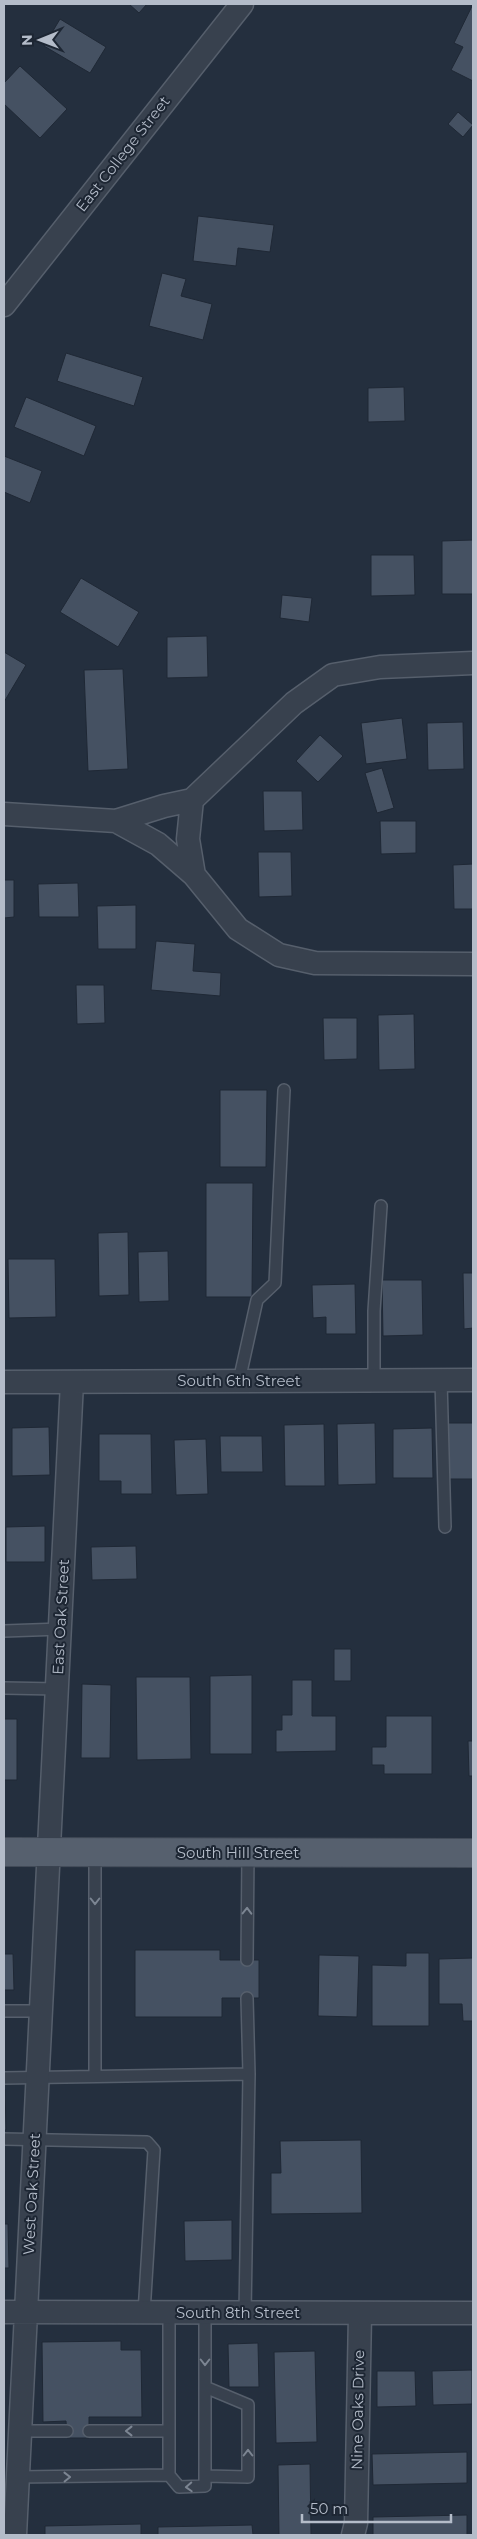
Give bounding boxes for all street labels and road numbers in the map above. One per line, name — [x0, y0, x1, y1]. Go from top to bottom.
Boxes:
street label: East College Street — [72, 92, 174, 215]
street label: South 6th Street — [177, 1371, 301, 1390]
street label: East Oak Street — [48, 1559, 73, 1675]
street label: South Hill Street — [177, 1843, 299, 1862]
street label: West Oak Street — [19, 2133, 44, 2255]
street label: South 8th Street — [176, 2303, 300, 2322]
street label: Nine Oaks Drive — [347, 2350, 368, 2470]

